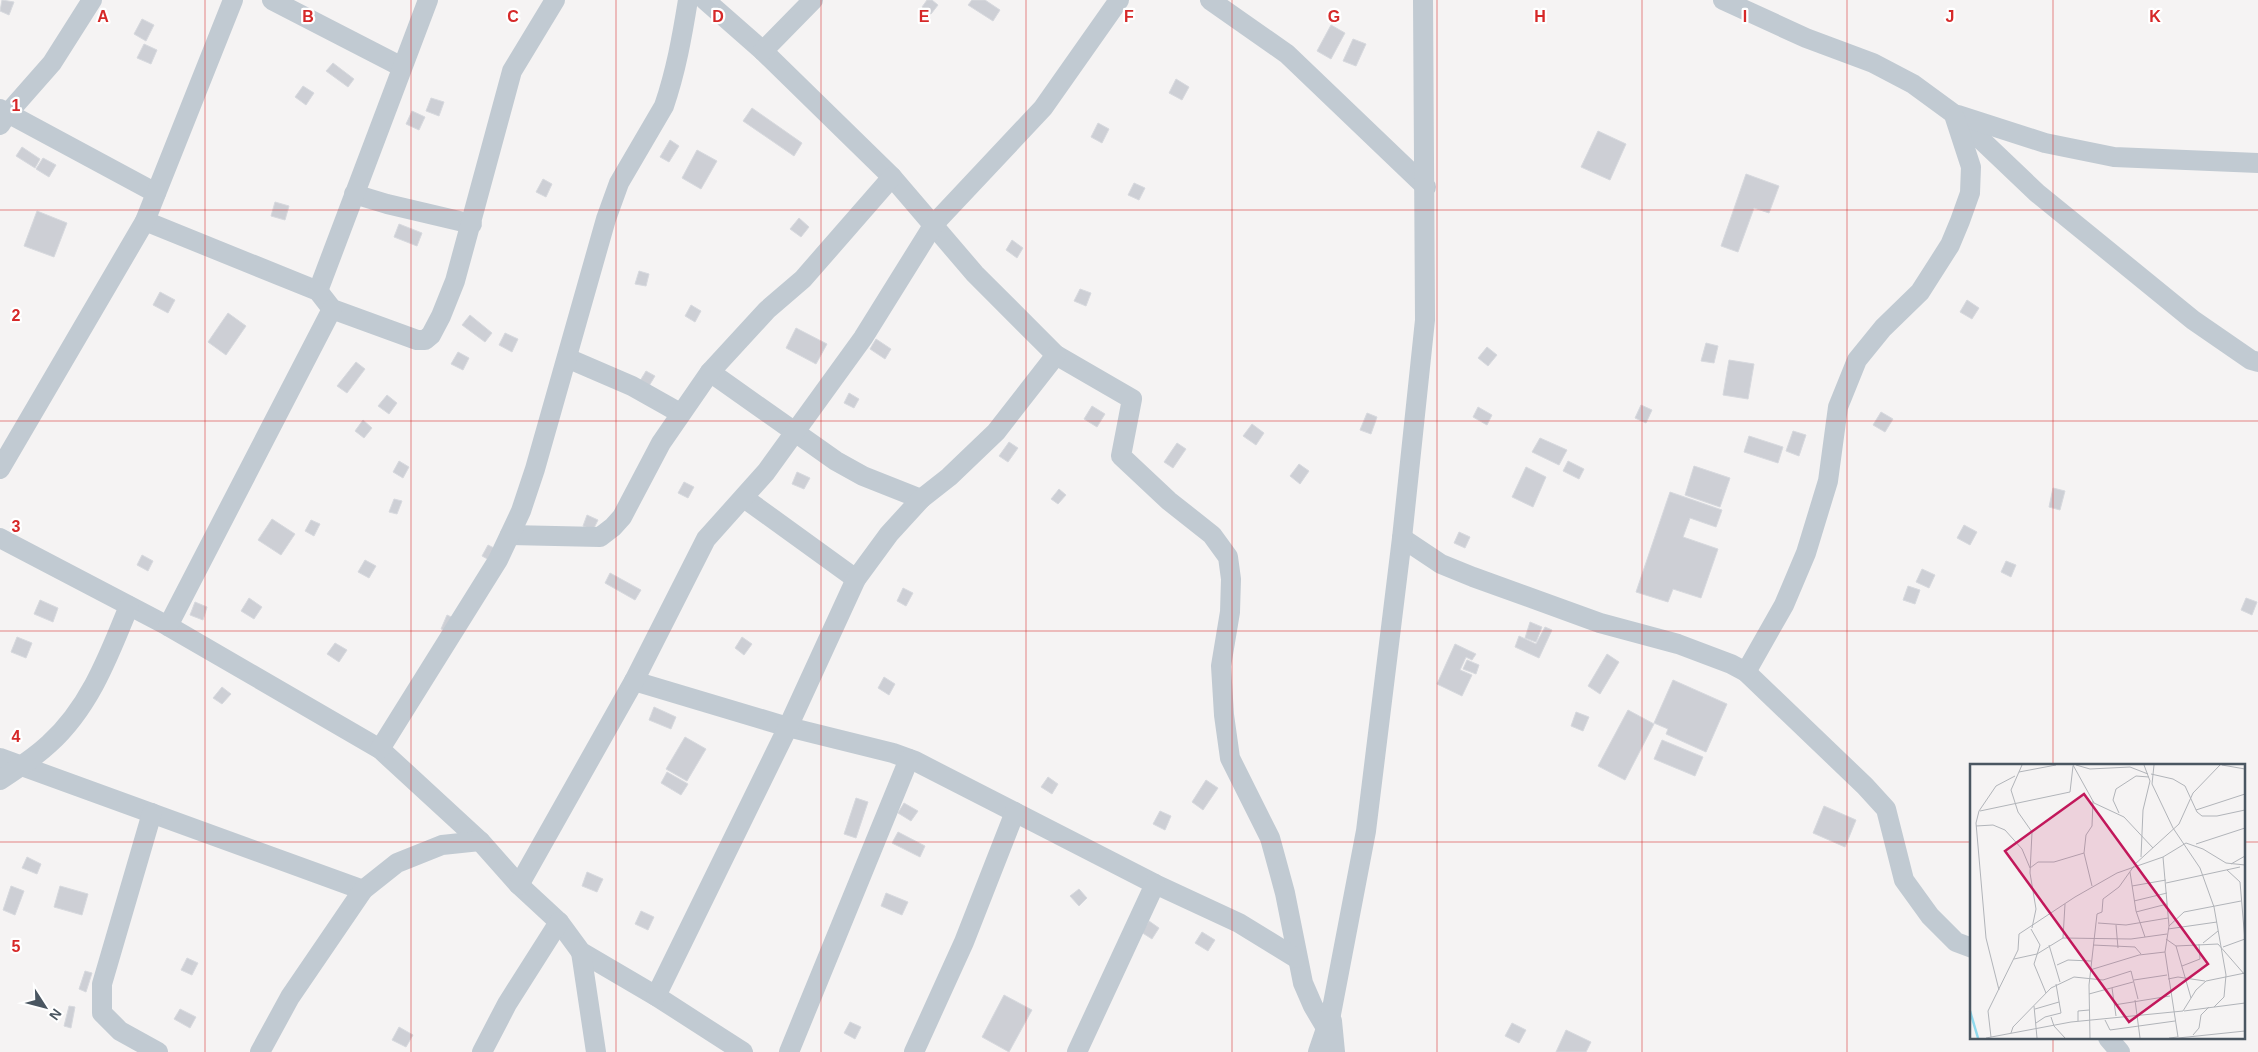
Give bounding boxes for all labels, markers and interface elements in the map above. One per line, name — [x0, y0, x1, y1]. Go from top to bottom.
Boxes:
text: A — [97, 8, 109, 25]
text: B — [302, 8, 314, 25]
text: C — [507, 8, 519, 25]
text: D — [712, 8, 724, 25]
text: E — [919, 8, 930, 25]
text: F — [1124, 8, 1134, 25]
text: G — [1328, 8, 1340, 25]
text: H — [1534, 8, 1546, 25]
text: I — [1743, 8, 1747, 25]
text: J — [1946, 8, 1954, 25]
text: K — [2149, 8, 2161, 25]
text: 1 — [12, 97, 21, 114]
text: 2 — [12, 307, 21, 324]
text: 3 — [12, 518, 21, 535]
text: 4 — [12, 728, 21, 745]
inset map — [1970, 764, 2246, 1040]
text: 5 — [12, 938, 21, 955]
north arrow — [20, 982, 70, 1032]
text: N — [46, 1006, 65, 1023]

